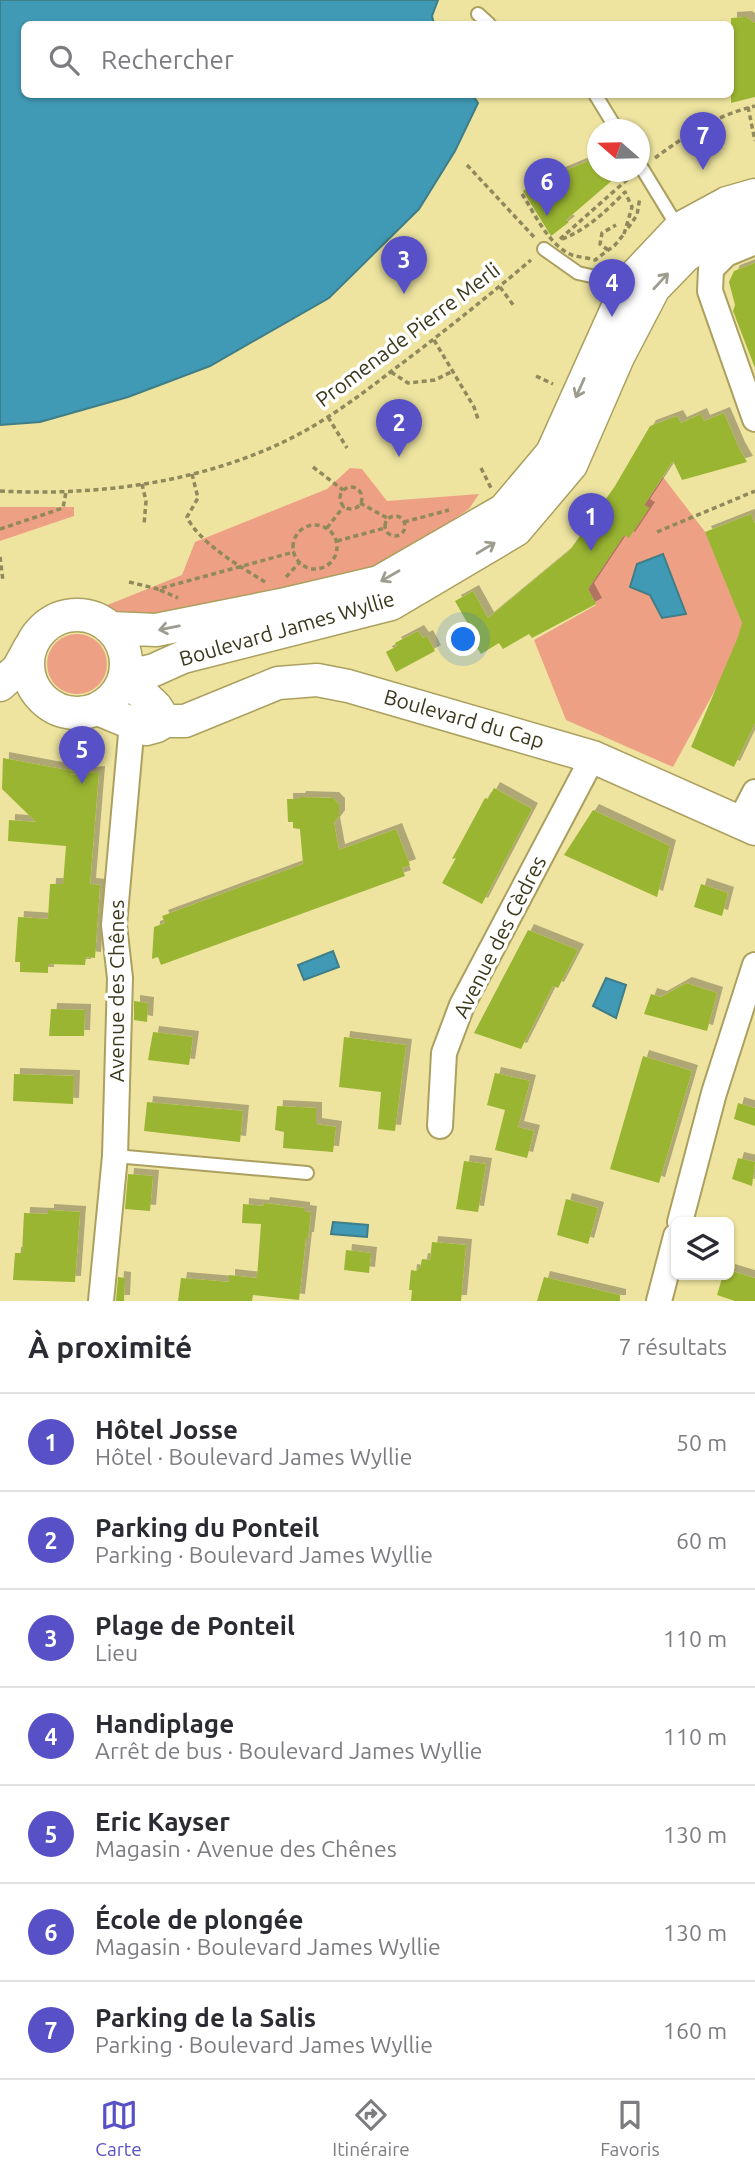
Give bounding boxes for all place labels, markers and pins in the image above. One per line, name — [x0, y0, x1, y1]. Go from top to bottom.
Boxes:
pin: 7 — [680, 112, 726, 170]
pin: 6 — [524, 158, 570, 216]
pin: 3 — [381, 236, 427, 294]
pin: 4 — [589, 259, 635, 317]
pin: 2 — [376, 399, 422, 457]
pin: 1 — [568, 493, 614, 551]
pin: 5 — [59, 726, 105, 784]

